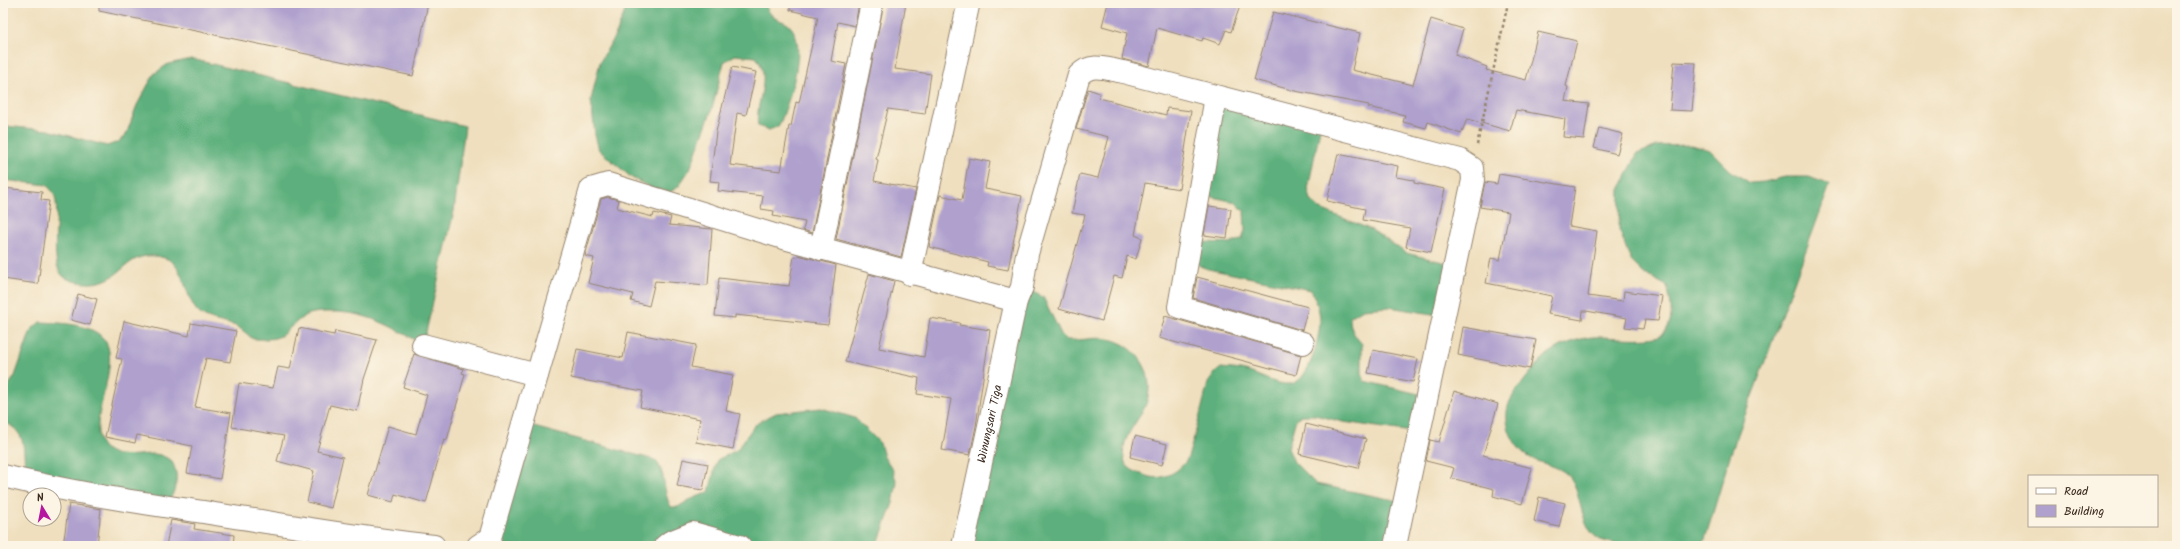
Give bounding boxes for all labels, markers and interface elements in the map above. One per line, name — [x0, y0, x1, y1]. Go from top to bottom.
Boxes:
street label: Winungsari Tiga — [972, 383, 1007, 465]
legend — [2028, 475, 2158, 527]
text: Road — [2064, 482, 2089, 501]
north arrow — [22, 487, 62, 527]
text: N — [35, 489, 45, 508]
text: Building — [2064, 502, 2104, 521]

